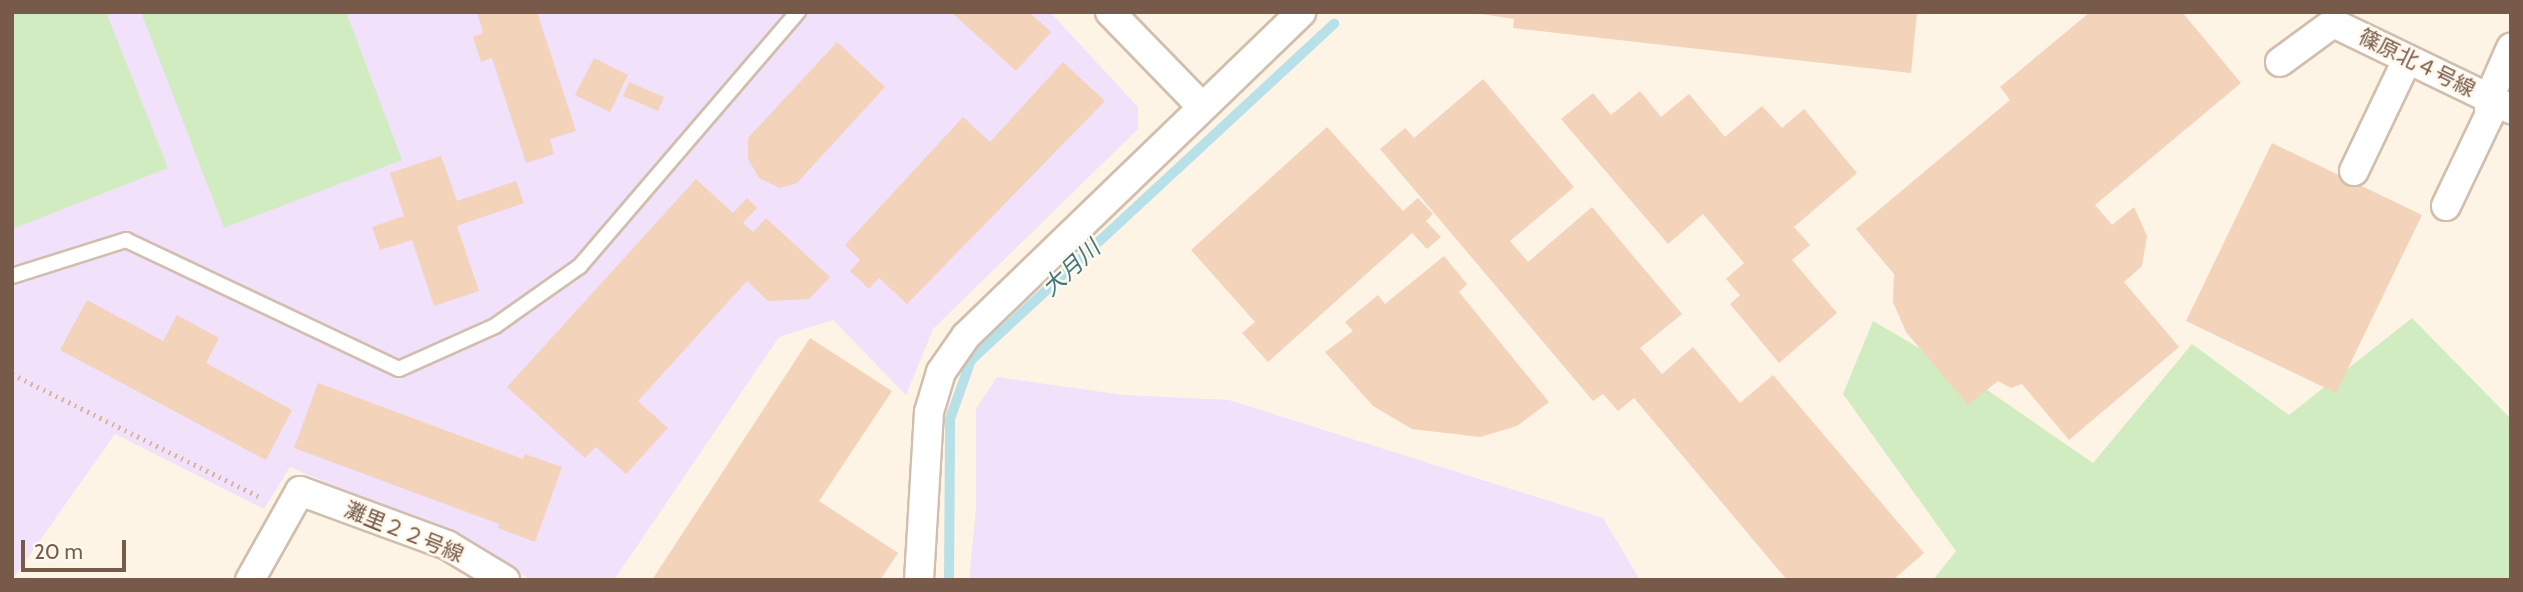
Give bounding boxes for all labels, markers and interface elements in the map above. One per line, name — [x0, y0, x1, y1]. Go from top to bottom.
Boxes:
street label: 篠原北４号線 — [2355, 24, 2479, 102]
water label: 大月川 — [1036, 234, 1106, 302]
street label: 灘里２２号線 — [341, 497, 467, 567]
scale bar — [24, 526, 130, 570]
text: 20 m — [34, 539, 83, 564]

